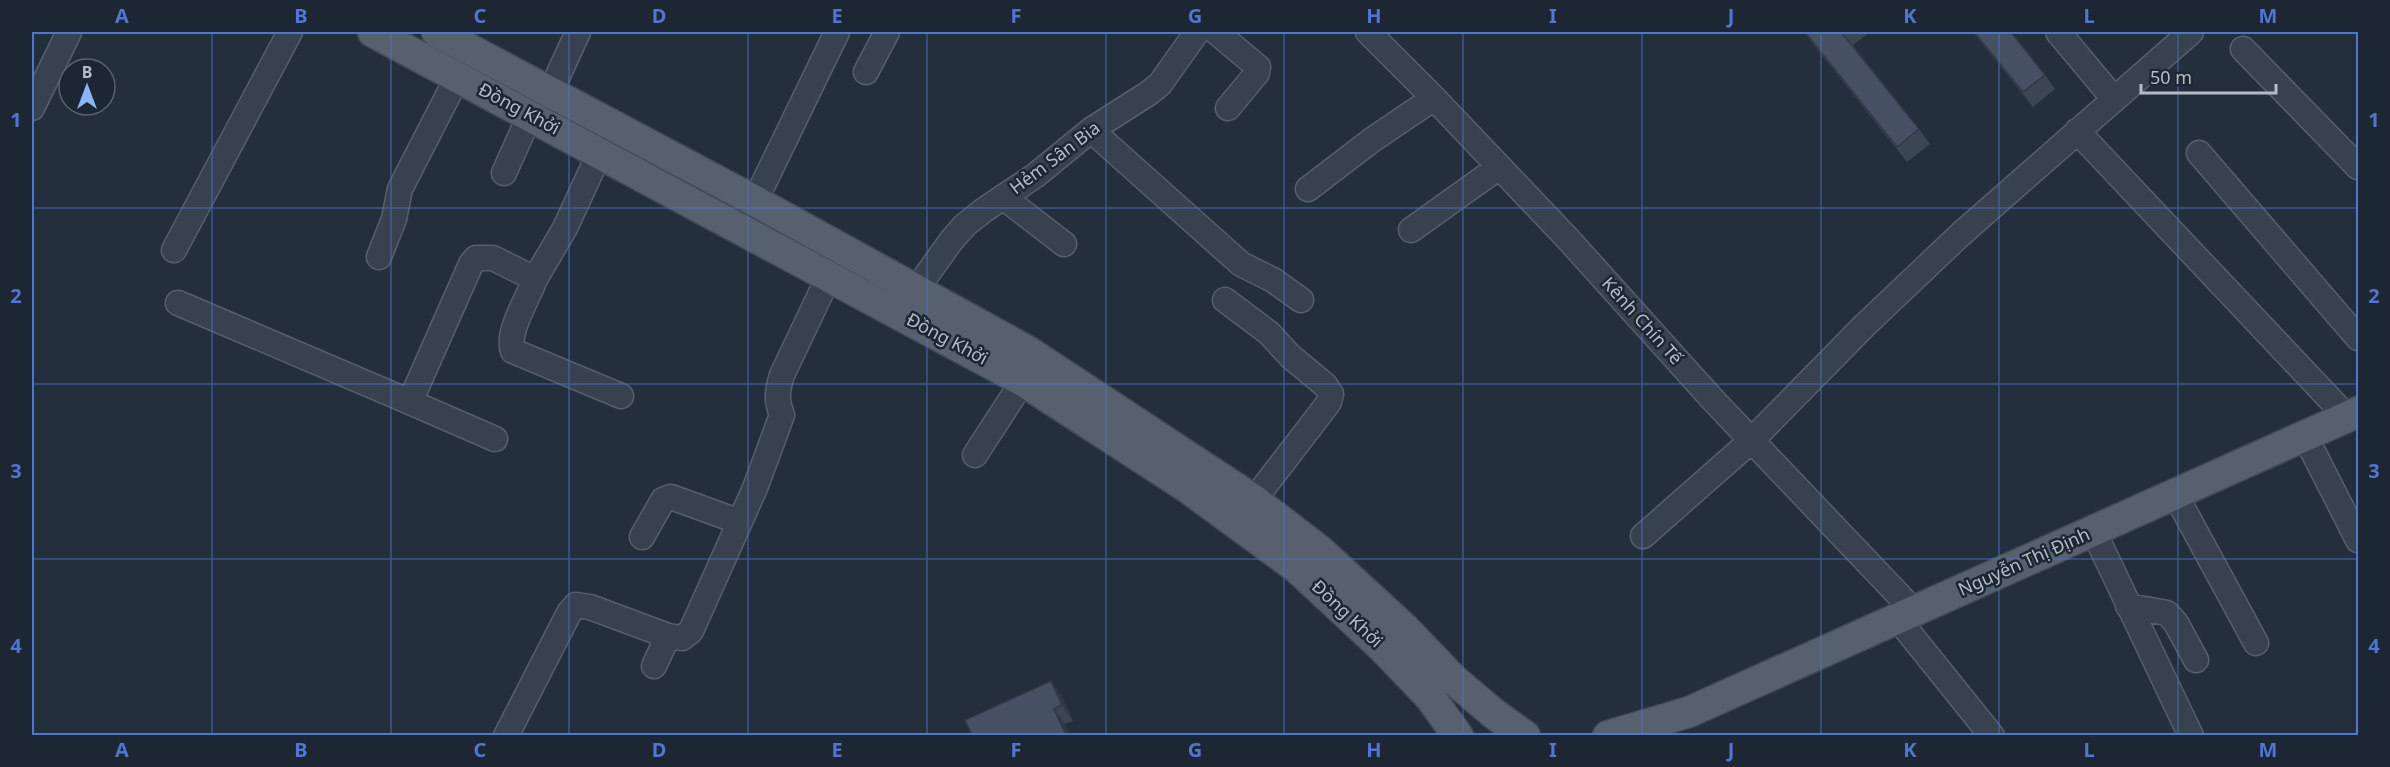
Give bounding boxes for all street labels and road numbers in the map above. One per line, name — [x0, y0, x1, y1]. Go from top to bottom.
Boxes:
street label: Đồng Khởi — [475, 77, 564, 140]
street label: Hẻm Sân Bia — [1004, 115, 1104, 199]
street label: Kênh Chín Tế — [1597, 271, 1688, 369]
street label: Đồng Khởi — [903, 307, 992, 370]
street label: Nguyễn Thị Định — [1954, 521, 2093, 601]
street label: Đồng Khởi — [1307, 574, 1388, 652]

